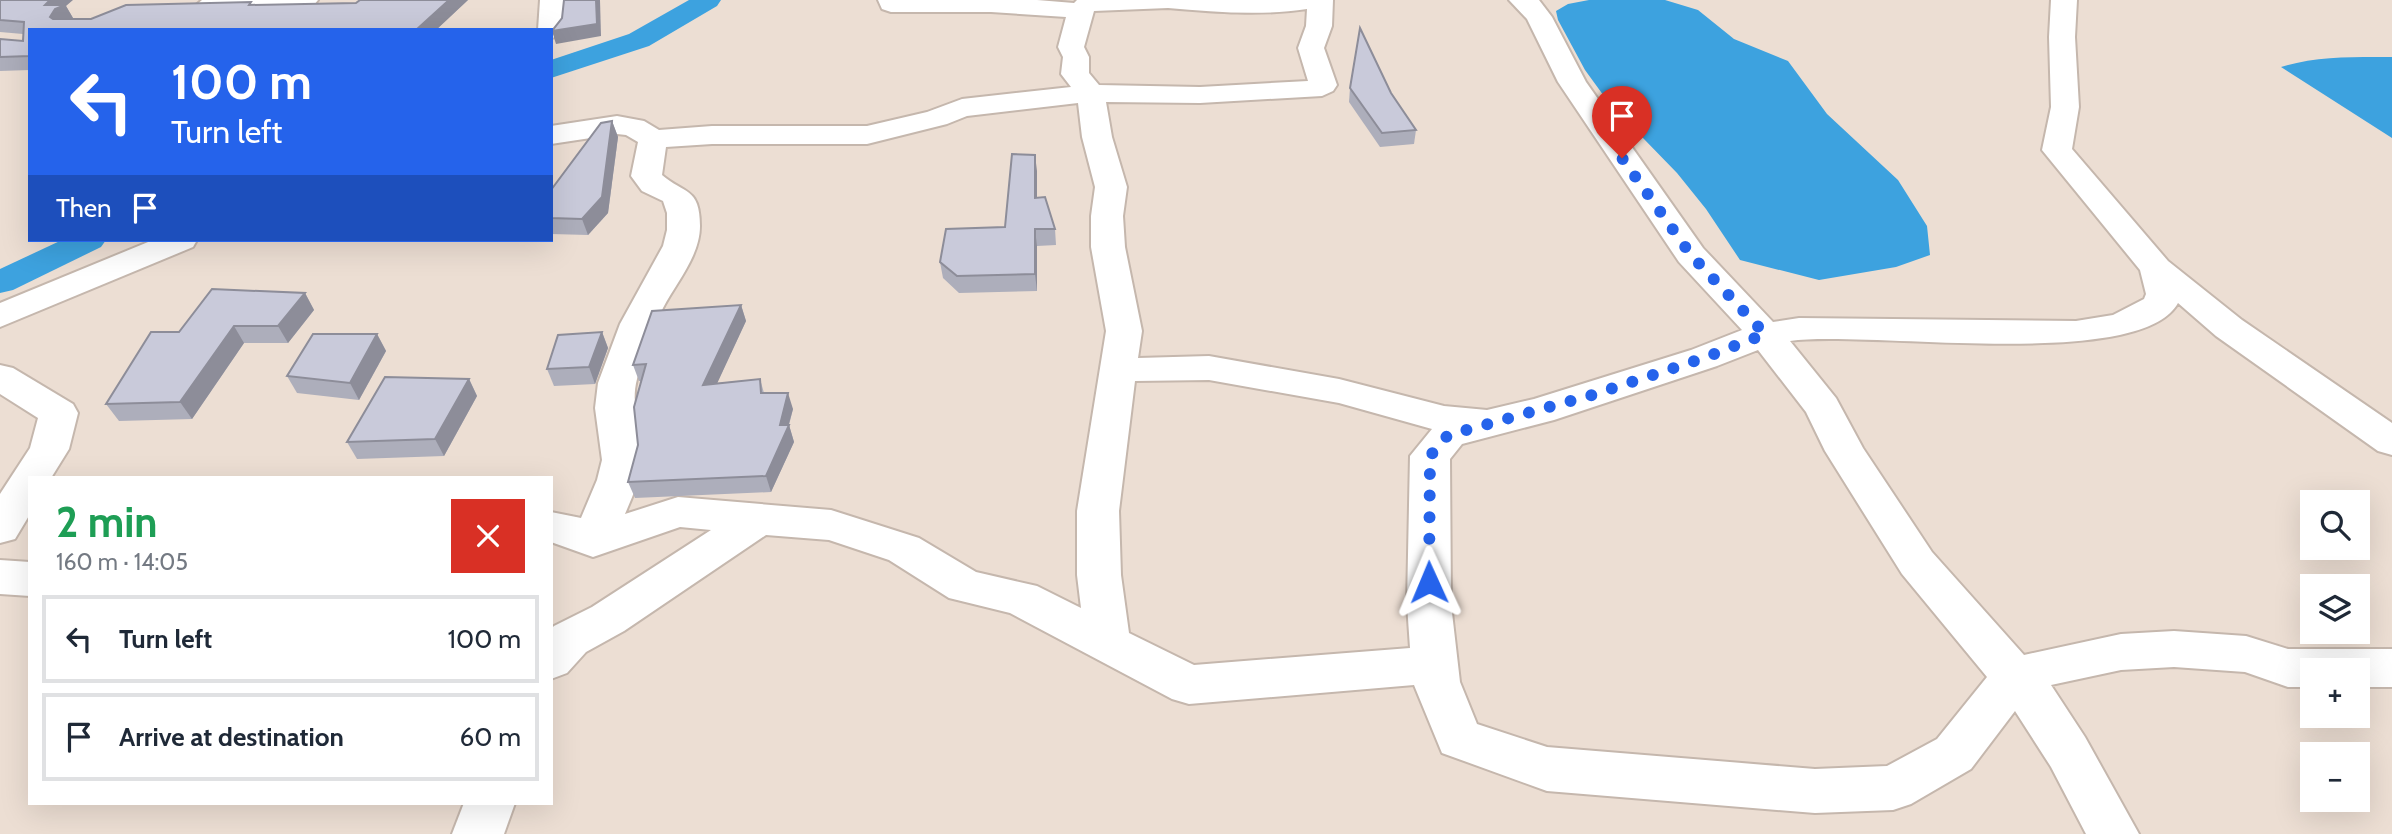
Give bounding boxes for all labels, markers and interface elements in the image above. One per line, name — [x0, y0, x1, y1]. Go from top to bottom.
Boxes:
text: 100 m — [171, 52, 312, 111]
icon: left — [56, 56, 147, 147]
pin — [1592, 86, 1652, 158]
icon: arrive — [1603, 97, 1641, 135]
text: Turn left — [171, 112, 282, 151]
icon: arrive — [126, 189, 164, 227]
text: Then — [56, 192, 112, 224]
map controls — [2300, 490, 2370, 812]
button: search — [2300, 490, 2370, 560]
text: 2 min — [56, 496, 157, 548]
button: close — [451, 499, 525, 573]
position arrow — [1392, 545, 1466, 619]
text: 160 m · 14:05 — [56, 548, 188, 576]
button: layers — [2300, 574, 2370, 644]
icon: left — [60, 620, 98, 658]
text: Turn left — [119, 623, 212, 655]
text: 100 m — [448, 623, 521, 655]
button: + — [2300, 658, 2370, 728]
icon: arrive — [60, 718, 98, 756]
text: Arrive at destination — [119, 721, 344, 753]
text: 60 m — [459, 721, 521, 753]
button: − — [2300, 742, 2370, 812]

